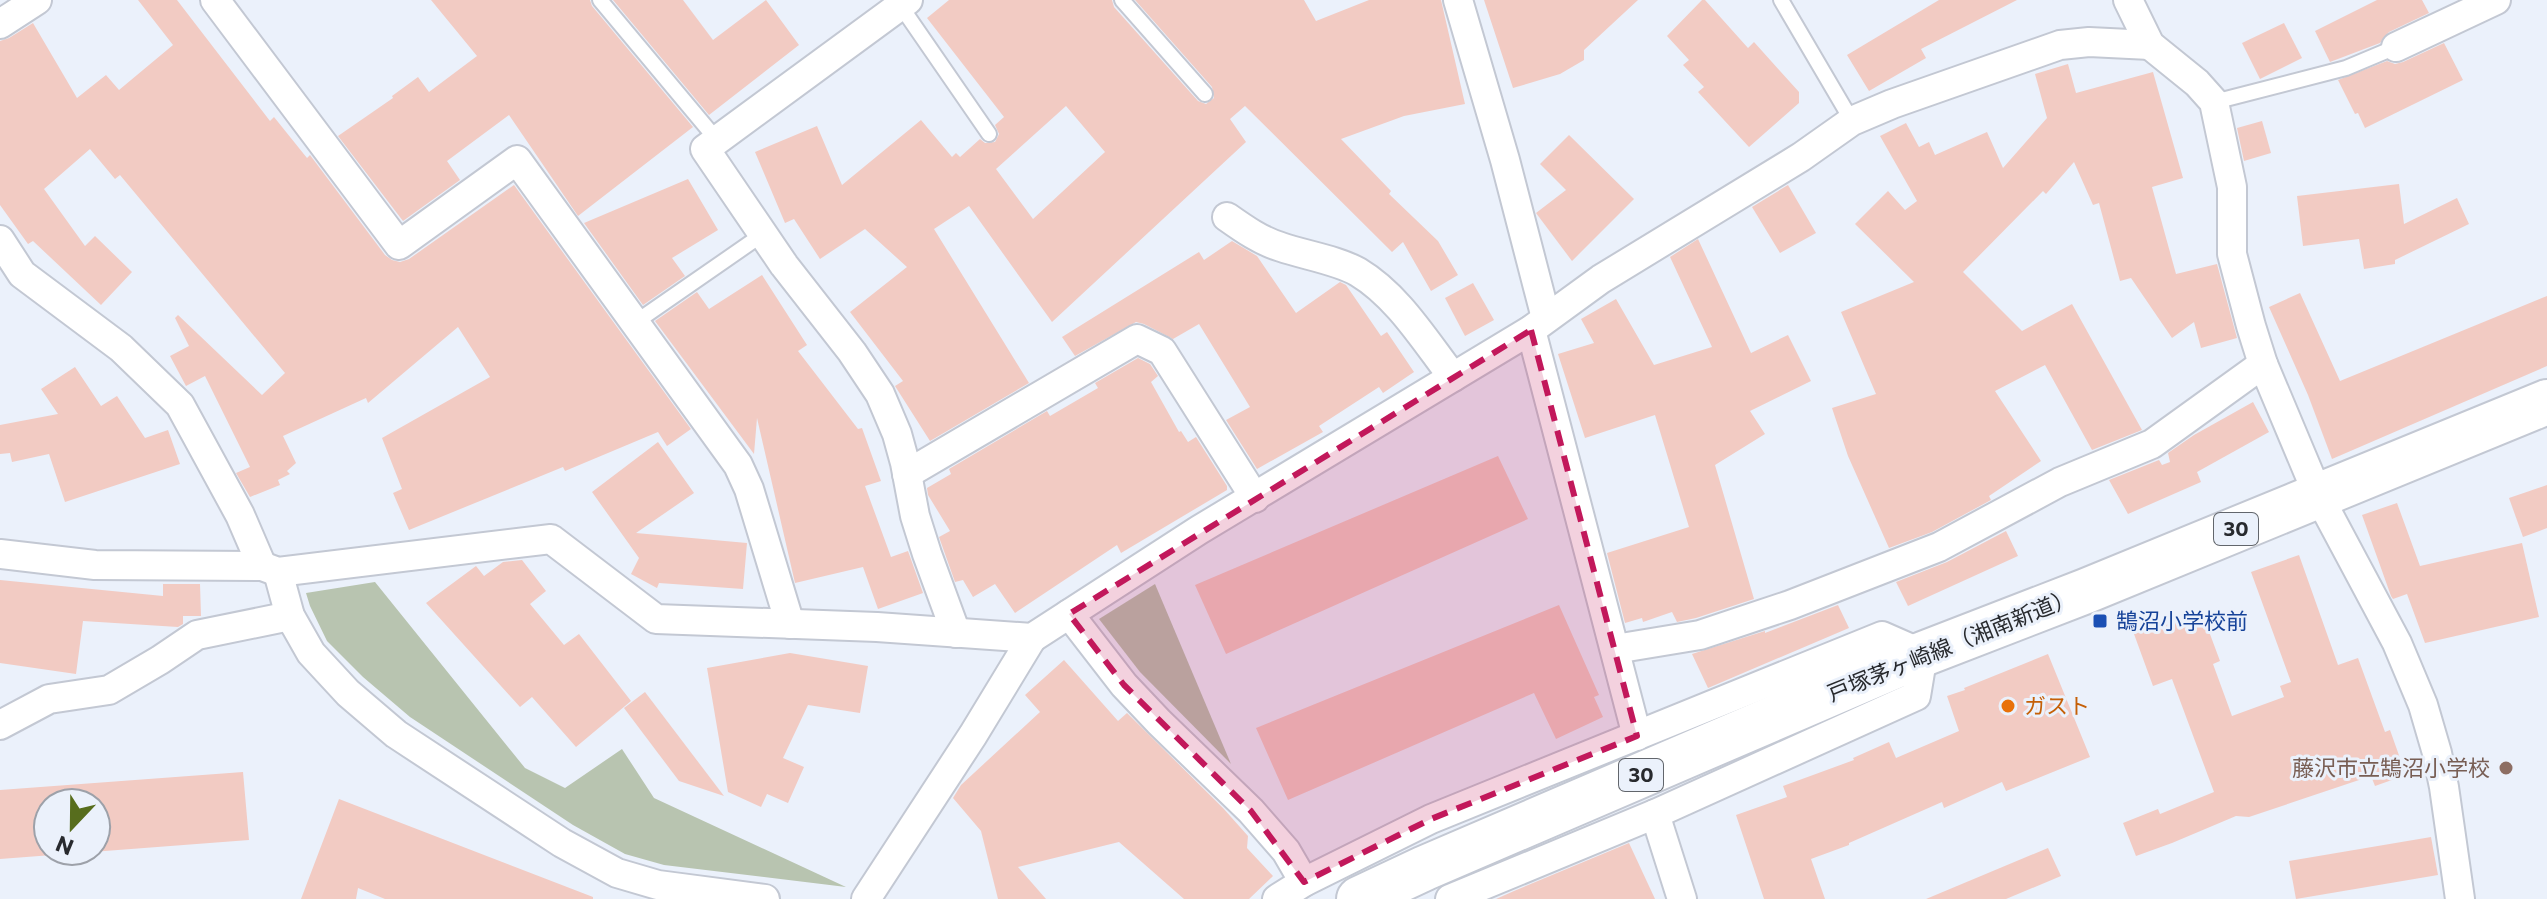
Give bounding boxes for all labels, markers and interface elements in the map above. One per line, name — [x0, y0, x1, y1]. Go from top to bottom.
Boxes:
road number: 30 — [2214, 513, 2258, 545]
street label: 戸塚茅ヶ崎線（湘南新道） — [1823, 583, 2078, 707]
place label: 鵠沼小学校前 — [2116, 607, 2248, 634]
marker: 鵠沼小学校前 — [2091, 612, 2109, 630]
place label: ガスト — [2024, 692, 2090, 719]
marker: ガスト — [1999, 697, 2017, 715]
place label: 藤沢市立鵠沼小学校 — [2292, 754, 2490, 781]
road number: 30 — [1619, 759, 1663, 791]
marker: 藤沢市立鵠沼小学校 — [2497, 759, 2515, 777]
north arrow — [32, 787, 112, 867]
text: N — [52, 830, 77, 862]

